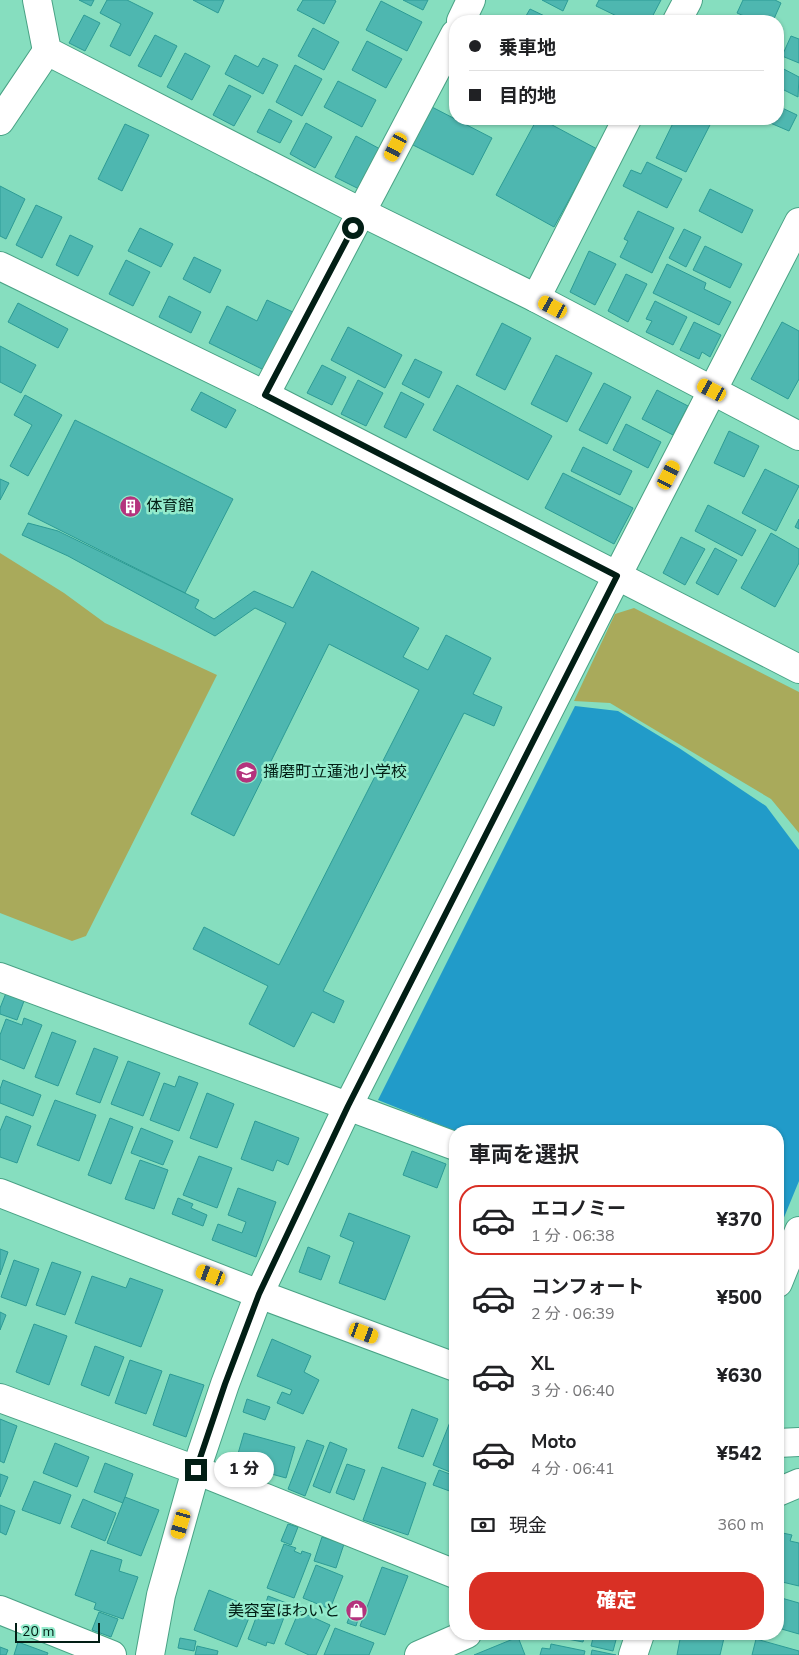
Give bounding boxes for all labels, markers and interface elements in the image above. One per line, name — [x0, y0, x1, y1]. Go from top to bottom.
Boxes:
text: 乗車地 — [499, 35, 556, 61]
text: 目的地 — [499, 83, 556, 109]
car — [382, 130, 409, 164]
route start — [342, 217, 364, 239]
car — [536, 293, 569, 321]
car — [695, 376, 728, 404]
car — [655, 458, 682, 492]
building icon: 体育館 — [118, 494, 142, 518]
place label: 体育館 — [146, 495, 194, 517]
school or university icon: 播磨町立蓮池小学校 — [235, 760, 259, 784]
place label: 播磨町立蓮池小学校 — [263, 761, 407, 783]
text: 車両を選択 — [469, 1140, 579, 1170]
text: エコノミー — [531, 1196, 626, 1222]
icon: car — [471, 1198, 516, 1243]
text: ¥370 — [716, 1207, 762, 1233]
text: 1 分 · 06:38 — [531, 1225, 615, 1247]
car — [194, 1263, 227, 1287]
text: コンフォート — [531, 1274, 644, 1300]
icon: car — [471, 1276, 516, 1321]
text: ¥500 — [716, 1285, 762, 1311]
text: 2 分 · 06:39 — [531, 1303, 615, 1325]
car — [347, 1321, 380, 1345]
text: XL — [531, 1351, 554, 1377]
icon: car — [471, 1354, 516, 1399]
text: ¥630 — [716, 1363, 762, 1389]
text: 3 分 · 06:40 — [531, 1380, 615, 1402]
text: Moto — [531, 1429, 577, 1455]
icon: car — [471, 1432, 516, 1477]
text: ¥542 — [716, 1441, 762, 1467]
callout: 1 分 — [214, 1452, 274, 1488]
text: 1 分 — [229, 1458, 259, 1480]
text: 4 分 · 06:41 — [531, 1458, 615, 1480]
route end — [185, 1459, 207, 1481]
car — [169, 1508, 192, 1540]
icon: cash — [469, 1511, 497, 1539]
text: 現金 — [509, 1513, 547, 1539]
text: 360 m — [717, 1514, 764, 1536]
button: 確定 — [469, 1572, 764, 1630]
shop icon: 美容室ほわいと — [344, 1599, 368, 1623]
place label: 美容室ほわいと — [228, 1600, 340, 1622]
scale bar — [15, 1620, 100, 1643]
text: 20 m — [22, 1622, 54, 1641]

